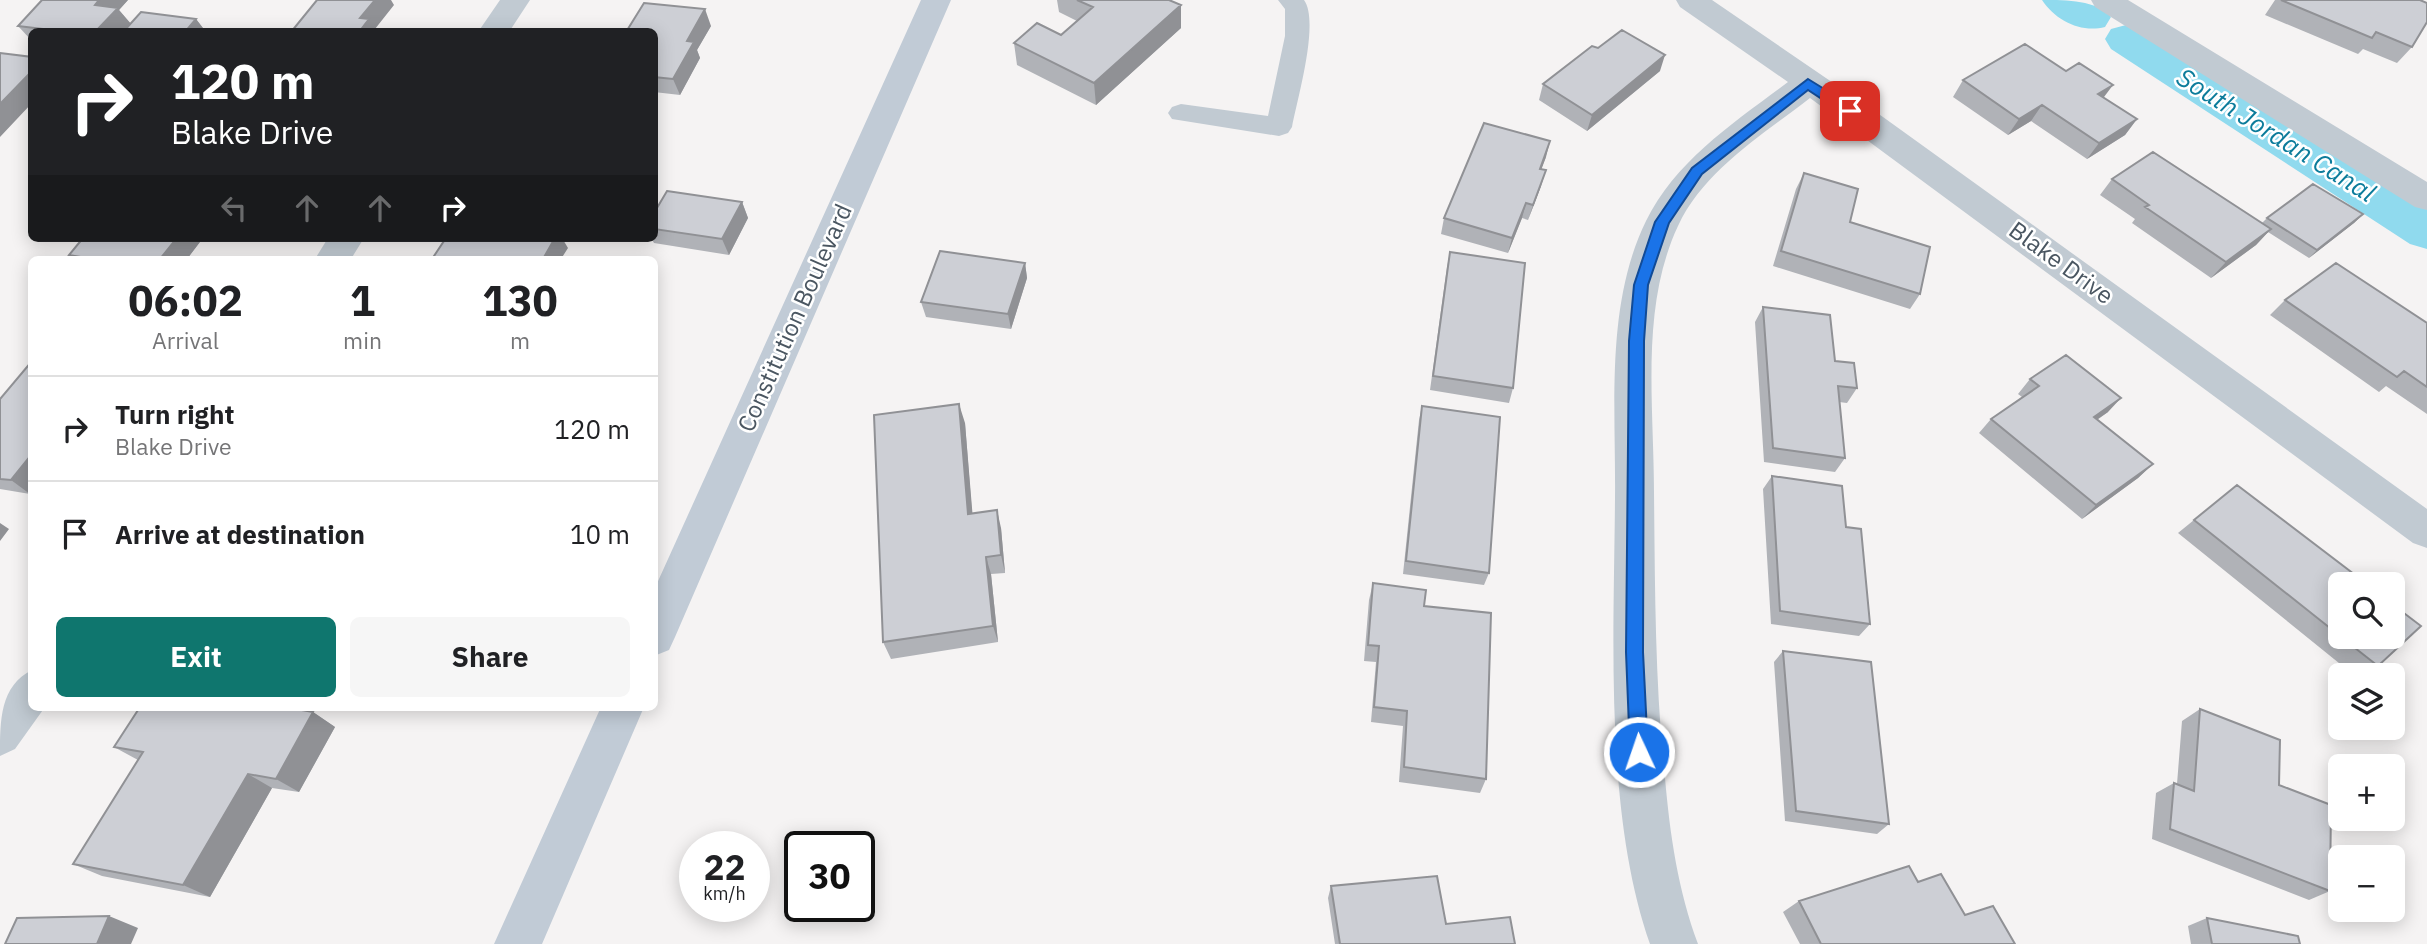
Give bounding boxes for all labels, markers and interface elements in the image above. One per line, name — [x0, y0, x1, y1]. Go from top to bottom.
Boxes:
text: 120 m — [171, 49, 315, 112]
icon: right — [56, 56, 147, 147]
water label: South Jordan Canal — [2171, 59, 2382, 209]
pin — [1820, 81, 1880, 141]
icon: arrive — [1831, 92, 1869, 130]
text: Blake Drive — [171, 111, 333, 153]
icon: left — [215, 189, 253, 227]
icon: ahead — [288, 189, 326, 227]
icon: ahead — [361, 189, 399, 227]
icon: right — [434, 189, 472, 227]
street label: Constitution Boulevard — [729, 199, 859, 437]
street label: Blake Drive — [2003, 213, 2120, 311]
text: 06:02 — [128, 273, 243, 328]
text: 1 — [350, 273, 375, 328]
text: 130 — [482, 273, 558, 328]
text: Arrival — [152, 325, 219, 355]
text: min — [343, 325, 382, 355]
text: m — [510, 325, 530, 355]
text: Turn right — [115, 397, 234, 431]
icon: right — [56, 410, 94, 448]
text: 120 m — [554, 412, 630, 446]
text: Blake Drive — [115, 431, 232, 461]
icon: arrive — [56, 515, 94, 553]
text: Arrive at destination — [115, 517, 365, 551]
text: 10 m — [570, 517, 630, 551]
map controls — [2328, 572, 2405, 922]
button: search — [2328, 572, 2405, 649]
button: Exit — [56, 617, 336, 697]
button: Share — [350, 617, 630, 697]
button: layers — [2328, 663, 2405, 740]
position arrow — [1602, 715, 1676, 789]
button: + — [2328, 754, 2405, 831]
speed limit sign: 30 — [784, 831, 875, 922]
text: 22 — [703, 844, 746, 890]
button: − — [2328, 845, 2405, 922]
text: km/h — [703, 882, 746, 905]

